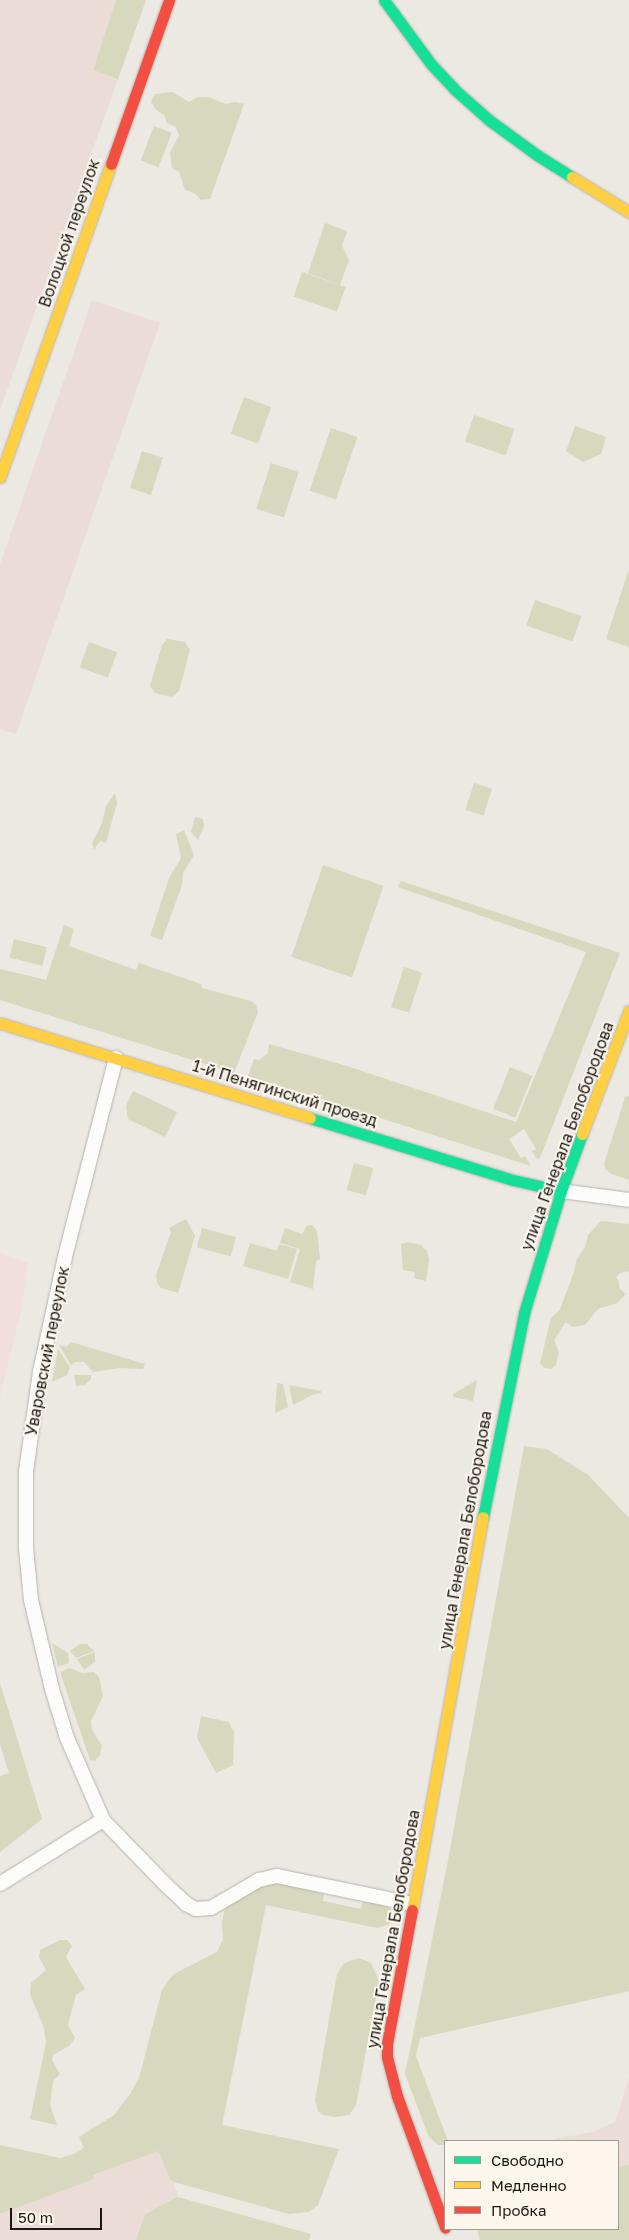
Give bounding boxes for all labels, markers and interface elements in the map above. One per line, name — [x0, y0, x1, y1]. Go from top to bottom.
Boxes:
street label: Волоцкой переулок — [35, 156, 103, 310]
street label: улица Генерала Белобородова — [517, 1019, 617, 1253]
street label: 1-й Пенягинский проезд — [190, 1056, 380, 1130]
street label: Уваровский переулок — [21, 1264, 73, 1438]
street label: улица Генерала Белобородова — [435, 1409, 495, 1651]
street label: улица Генерала Белобородова — [363, 1808, 423, 2050]
legend — [444, 2140, 619, 2230]
text: Свободно — [491, 2151, 564, 2169]
text: Медленно — [491, 2176, 567, 2194]
scale bar — [12, 2198, 105, 2230]
text: Пробка — [491, 2201, 546, 2219]
text: 50 m — [18, 2208, 53, 2226]

